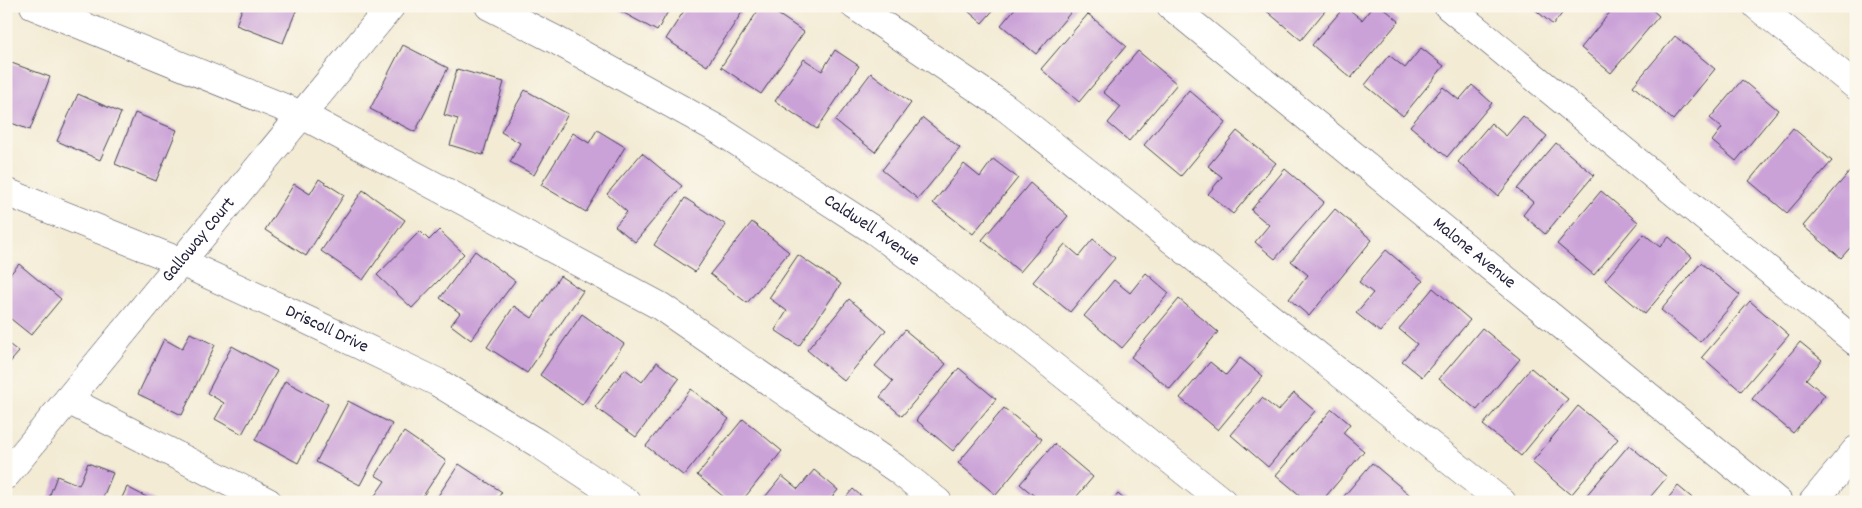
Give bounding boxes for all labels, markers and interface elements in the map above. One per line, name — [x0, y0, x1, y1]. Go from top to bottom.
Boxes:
street label: Caldwell Avenue — [819, 188, 925, 273]
street label: Galloway Court — [156, 192, 242, 288]
street label: Malone Avenue — [1427, 212, 1521, 295]
street label: Driscoll Drive — [281, 299, 373, 360]

